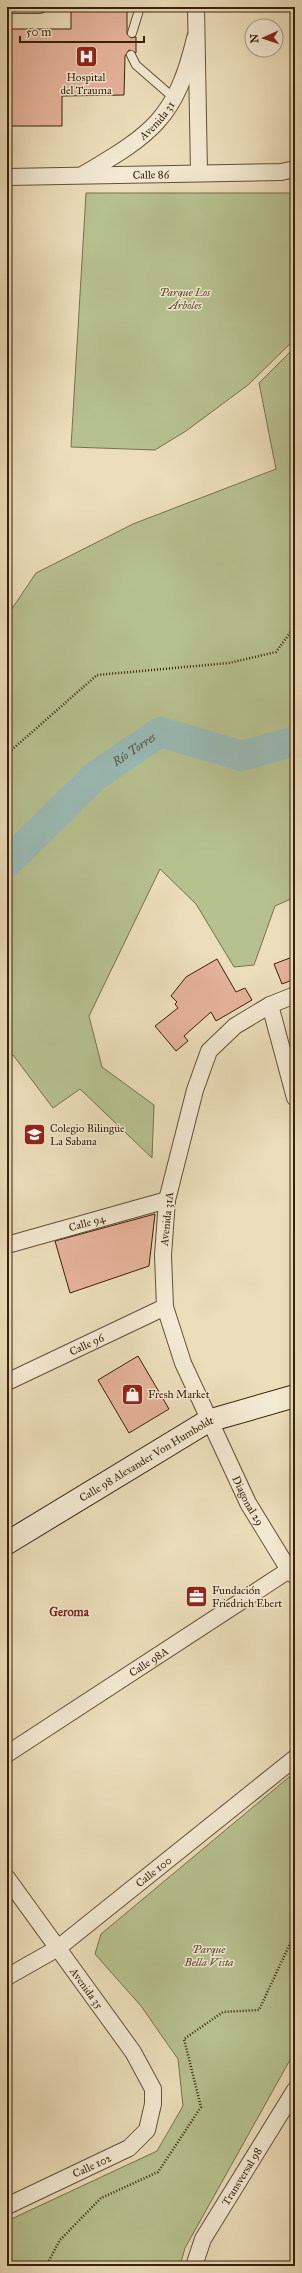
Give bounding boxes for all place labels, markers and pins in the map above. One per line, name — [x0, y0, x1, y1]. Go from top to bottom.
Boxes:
hospital icon: Hospital del Trauma — [73, 44, 99, 70]
place label: Hospital del Trauma — [60, 71, 112, 97]
school or university icon: Colegio Bilingüe La Sabana — [21, 1121, 47, 1147]
place label: Colegio Bilingüe La Sabana — [50, 1122, 125, 1148]
shop icon: Fresh Market — [120, 1381, 146, 1407]
place label: Fresh Market — [148, 1388, 210, 1401]
office icon: Fundación Friedrich Ebert — [184, 1583, 210, 1609]
place label: Fundación Friedrich Ebert — [212, 1584, 282, 1610]

